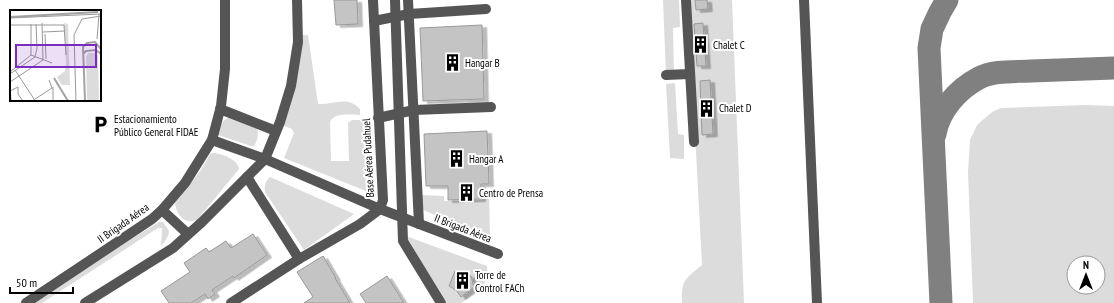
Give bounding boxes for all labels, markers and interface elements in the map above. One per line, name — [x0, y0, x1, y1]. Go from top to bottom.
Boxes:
inset map — [10, 10, 101, 101]
building icon: Chalet C — [690, 35, 710, 55]
place label: Chalet C — [713, 38, 745, 52]
building icon: Hangar B — [442, 53, 462, 73]
place label: Hangar B — [465, 56, 500, 70]
building icon: Chalet D — [696, 98, 716, 118]
place label: Chalet D — [719, 101, 752, 115]
place label: Estacionamiento Público General FIDAE — [114, 112, 199, 139]
parking icon: Estacionamiento Público General FIDAE — [91, 115, 111, 135]
street label: Base Aérea Pudahuel — [359, 118, 377, 198]
building icon: Hangar A — [446, 149, 466, 169]
place label: Hangar A — [469, 152, 504, 166]
building icon: Centro de Prensa — [456, 183, 476, 203]
place label: Centro de Prensa — [479, 186, 543, 200]
street label: II Brigada Aérea — [94, 200, 152, 246]
street label: II Brigada Aérea — [432, 211, 494, 245]
north arrow — [1066, 255, 1106, 295]
text: N — [1083, 258, 1089, 272]
place label: Torre de Control FACh — [475, 268, 525, 295]
scale bar — [10, 269, 73, 295]
building icon: Torre de Control FACh — [452, 271, 472, 291]
text: 50 m — [16, 275, 37, 290]

